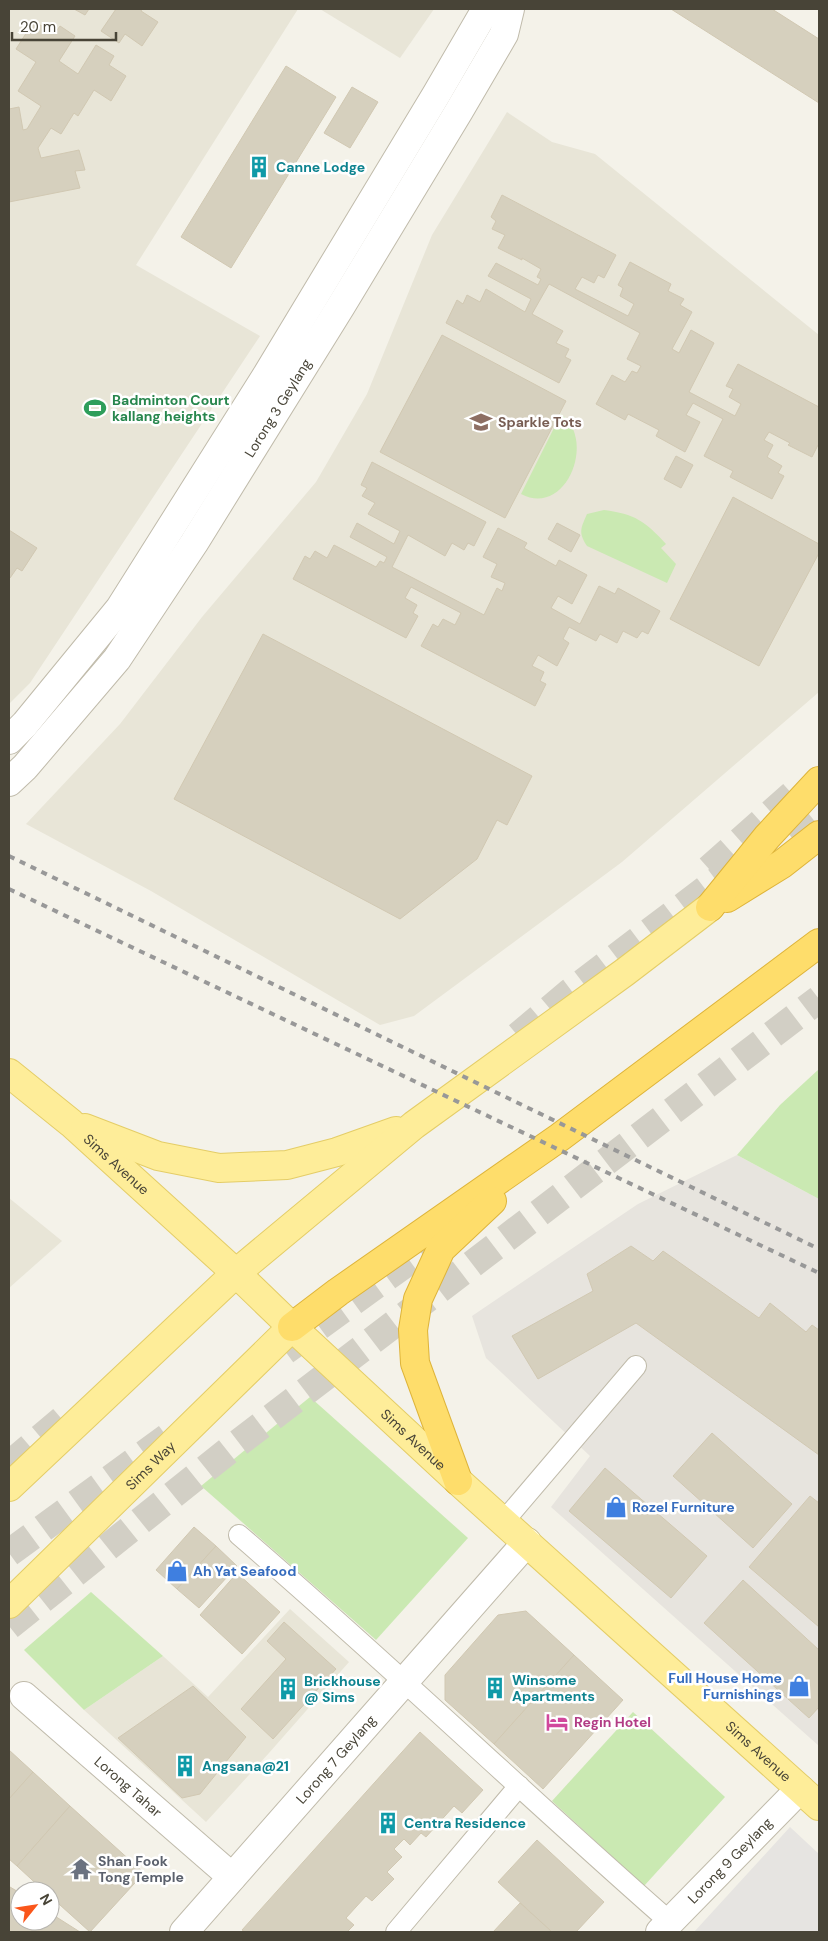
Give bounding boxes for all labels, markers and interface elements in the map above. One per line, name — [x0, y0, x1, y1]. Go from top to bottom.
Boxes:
scale bar — [12, 10, 116, 42]
text: 20 m — [20, 17, 56, 37]
building icon: Canne Lodge — [246, 154, 272, 180]
place label: Canne Lodge — [276, 158, 365, 176]
street label: Lorong 3 Geylang — [240, 355, 315, 461]
place label: Badminton Court kallang heights — [112, 391, 230, 425]
sports icon: Badminton Court kallang heights — [82, 395, 108, 421]
school or university icon: Sparkle Tots — [468, 409, 494, 435]
place label: Sparkle Tots — [498, 413, 582, 431]
street label: Sims Avenue — [80, 1130, 153, 1199]
street label: Sims Avenue — [377, 1405, 450, 1474]
street label: Sims Way — [122, 1437, 179, 1494]
shop icon: Rozel Furniture — [603, 1494, 629, 1520]
place label: Rozel Furniture — [632, 1498, 735, 1516]
shop icon: Ah Yat Seafood — [164, 1558, 190, 1584]
place label: Ah Yat Seafood — [193, 1562, 296, 1580]
place label: Full House Home Furnishings — [668, 1669, 782, 1703]
place label: Winsome Apartments — [512, 1671, 595, 1705]
place label: Brickhouse @ Sims — [304, 1672, 381, 1706]
shop icon: Full House Home Furnishings — [786, 1673, 812, 1699]
building icon: Winsome Apartments — [482, 1675, 508, 1701]
building icon: Brickhouse @ Sims — [275, 1676, 301, 1702]
hotel icon: Regin Hotel — [544, 1709, 570, 1735]
street label: Lorong 7 Geylang — [292, 1711, 380, 1807]
place label: Regin Hotel — [574, 1713, 651, 1731]
street label: Sims Avenue — [722, 1717, 795, 1786]
street label: Lorong Tahar — [91, 1752, 166, 1821]
building icon: Angsana@21 — [172, 1753, 198, 1779]
place label: Angsana@21 — [202, 1757, 289, 1775]
building icon: Centra Residence — [375, 1810, 401, 1836]
place label: Centra Residence — [404, 1814, 526, 1832]
street label: Lorong 9 Geylang — [684, 1814, 776, 1907]
place label: Shan Fook Tong Temple — [98, 1852, 184, 1886]
temple icon: Shan Fook Tong Temple — [68, 1856, 94, 1882]
north arrow — [10, 1881, 60, 1931]
text: N — [36, 1891, 57, 1908]

